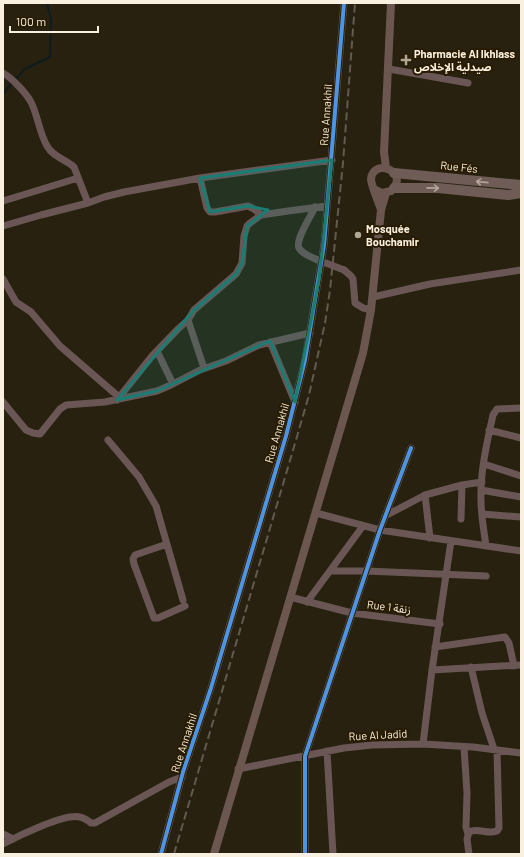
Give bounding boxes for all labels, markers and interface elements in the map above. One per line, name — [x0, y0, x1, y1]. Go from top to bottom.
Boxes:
scale bar — [10, 8, 98, 34]
text: 100 m — [16, 14, 46, 28]
place label: Pharmacie Al Ikhlass صيدلية الإخلاص — [414, 47, 515, 74]
marker: Pharmacie Al Ikhlass صيدلية الإخلاص — [401, 55, 411, 65]
street label: Rue Annakhil — [317, 84, 334, 146]
street label: Rue Fés — [440, 158, 478, 175]
one-way arrow — [476, 178, 489, 186]
one-way arrow — [426, 184, 439, 192]
place label: Mosquée Bouchamir — [366, 222, 420, 248]
marker: Mosquée Bouchamir — [353, 230, 363, 240]
street label: Rue Annakhil — [262, 401, 291, 464]
street label: Rue 1 زنقة — [366, 597, 412, 617]
street label: Rue Annakhil — [168, 712, 199, 774]
street label: Rue Al Jadid — [348, 726, 408, 743]

